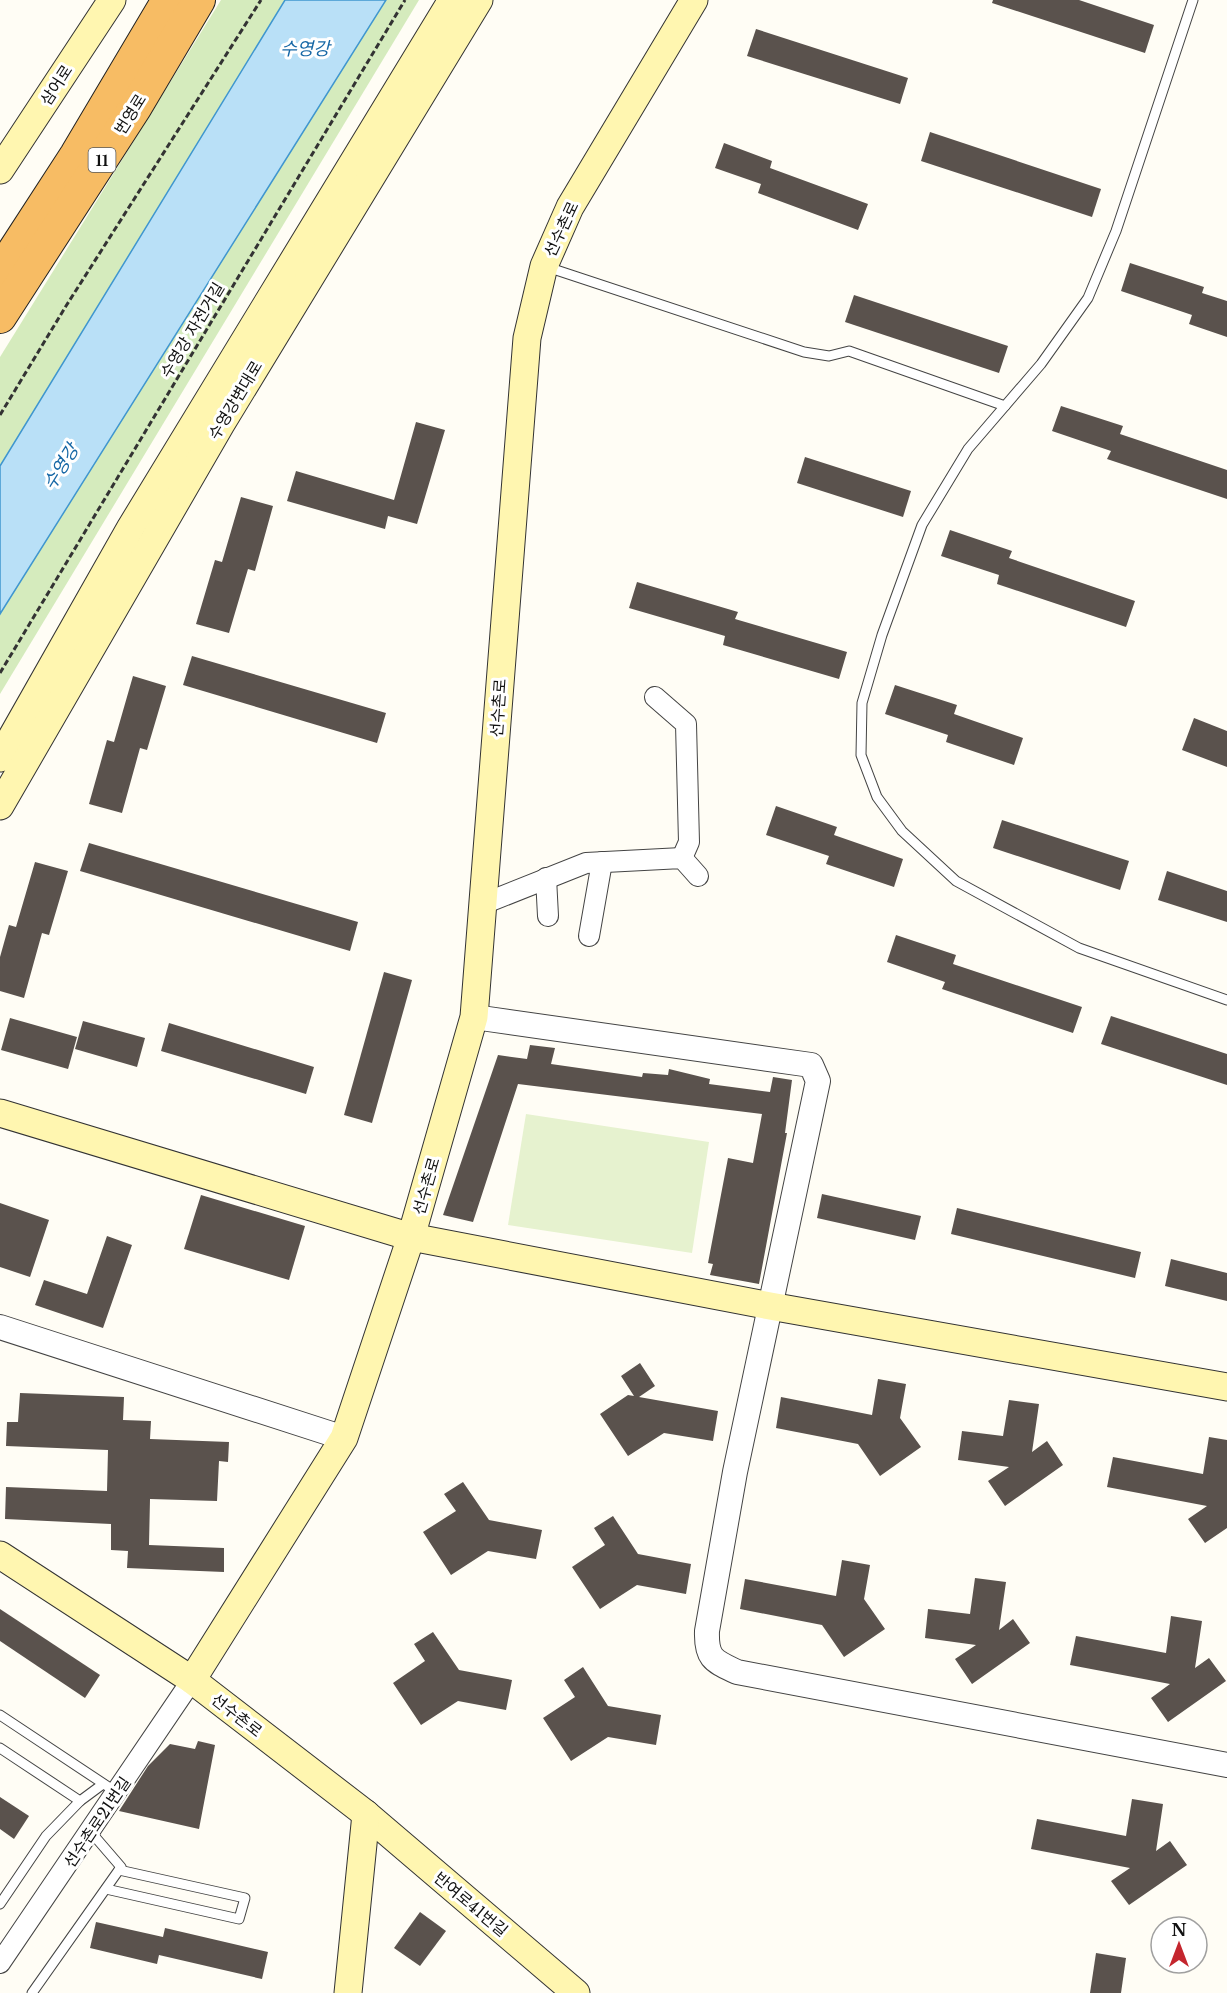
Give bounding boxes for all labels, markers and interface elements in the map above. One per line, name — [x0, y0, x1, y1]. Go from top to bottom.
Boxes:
water label: 수영강 — [280, 38, 332, 60]
street label: 삼어로 — [36, 61, 77, 109]
street label: 번영로 — [110, 90, 150, 138]
road number: 11 — [88, 148, 116, 172]
street label: 선수촌로 — [539, 198, 583, 260]
street label: 수영강 자전거길 — [156, 279, 228, 381]
street label: 수영강변대로 — [204, 357, 266, 443]
water label: 수영강 — [39, 438, 85, 494]
street label: 선수촌로 — [486, 678, 510, 738]
street label: 선수촌로 — [408, 1155, 444, 1217]
street label: 선수촌로 — [208, 1689, 267, 1741]
street label: 선수촌로21번길 — [59, 1773, 135, 1871]
street label: 반여로41번길 — [430, 1867, 512, 1941]
north arrow — [1149, 1915, 1209, 1975]
text: N — [1171, 1920, 1187, 1940]

